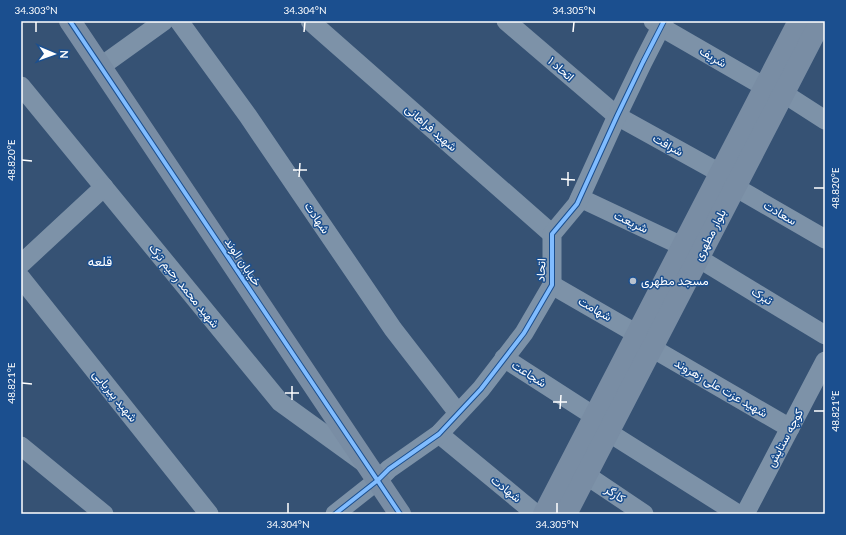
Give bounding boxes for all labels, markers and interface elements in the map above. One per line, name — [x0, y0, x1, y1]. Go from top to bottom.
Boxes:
text: 34.303°N — [14, 4, 58, 16]
text: 34.304°N — [283, 4, 327, 16]
text: 34.305°N — [552, 4, 596, 16]
north arrow — [34, 34, 74, 74]
street label: شریف — [696, 43, 730, 71]
text: N — [58, 50, 71, 59]
street label: اتحاد ۱ — [545, 53, 578, 84]
street label: شهید فراهانی — [402, 101, 460, 155]
street label: شرافت — [650, 130, 686, 160]
text: 48.820°E — [5, 139, 17, 181]
text: 48.820°E — [829, 167, 841, 209]
street label: سعادت — [761, 197, 799, 228]
street label: شهادت — [301, 199, 333, 237]
street label: بلوار مطهری — [690, 206, 730, 264]
street label: شریعت — [611, 207, 651, 237]
street label: خیابان الوند — [221, 235, 265, 289]
street label: شهید محمد رحیم ترک — [145, 241, 223, 331]
district label: قلعه — [88, 253, 112, 269]
street label: اتحاد — [532, 258, 549, 282]
place label: مسجد مطهری — [641, 273, 709, 289]
marker: مسجد مطهری — [628, 276, 638, 286]
street label: تبرک — [749, 284, 776, 309]
street label: شهامت — [575, 293, 615, 325]
street label: شهید عزت علی زهروند — [672, 355, 770, 421]
street label: شجاعت — [509, 357, 549, 390]
text: 48.821°E — [5, 362, 17, 404]
street label: شهید پیریایی — [89, 367, 141, 425]
text: 48.821°E — [829, 390, 841, 432]
street label: کوچه ستایش — [763, 406, 807, 470]
street label: شهادت — [487, 472, 525, 506]
street label: کارگر — [601, 481, 628, 507]
text: 34.304°N — [266, 518, 310, 530]
text: 34.305°N — [535, 518, 579, 530]

